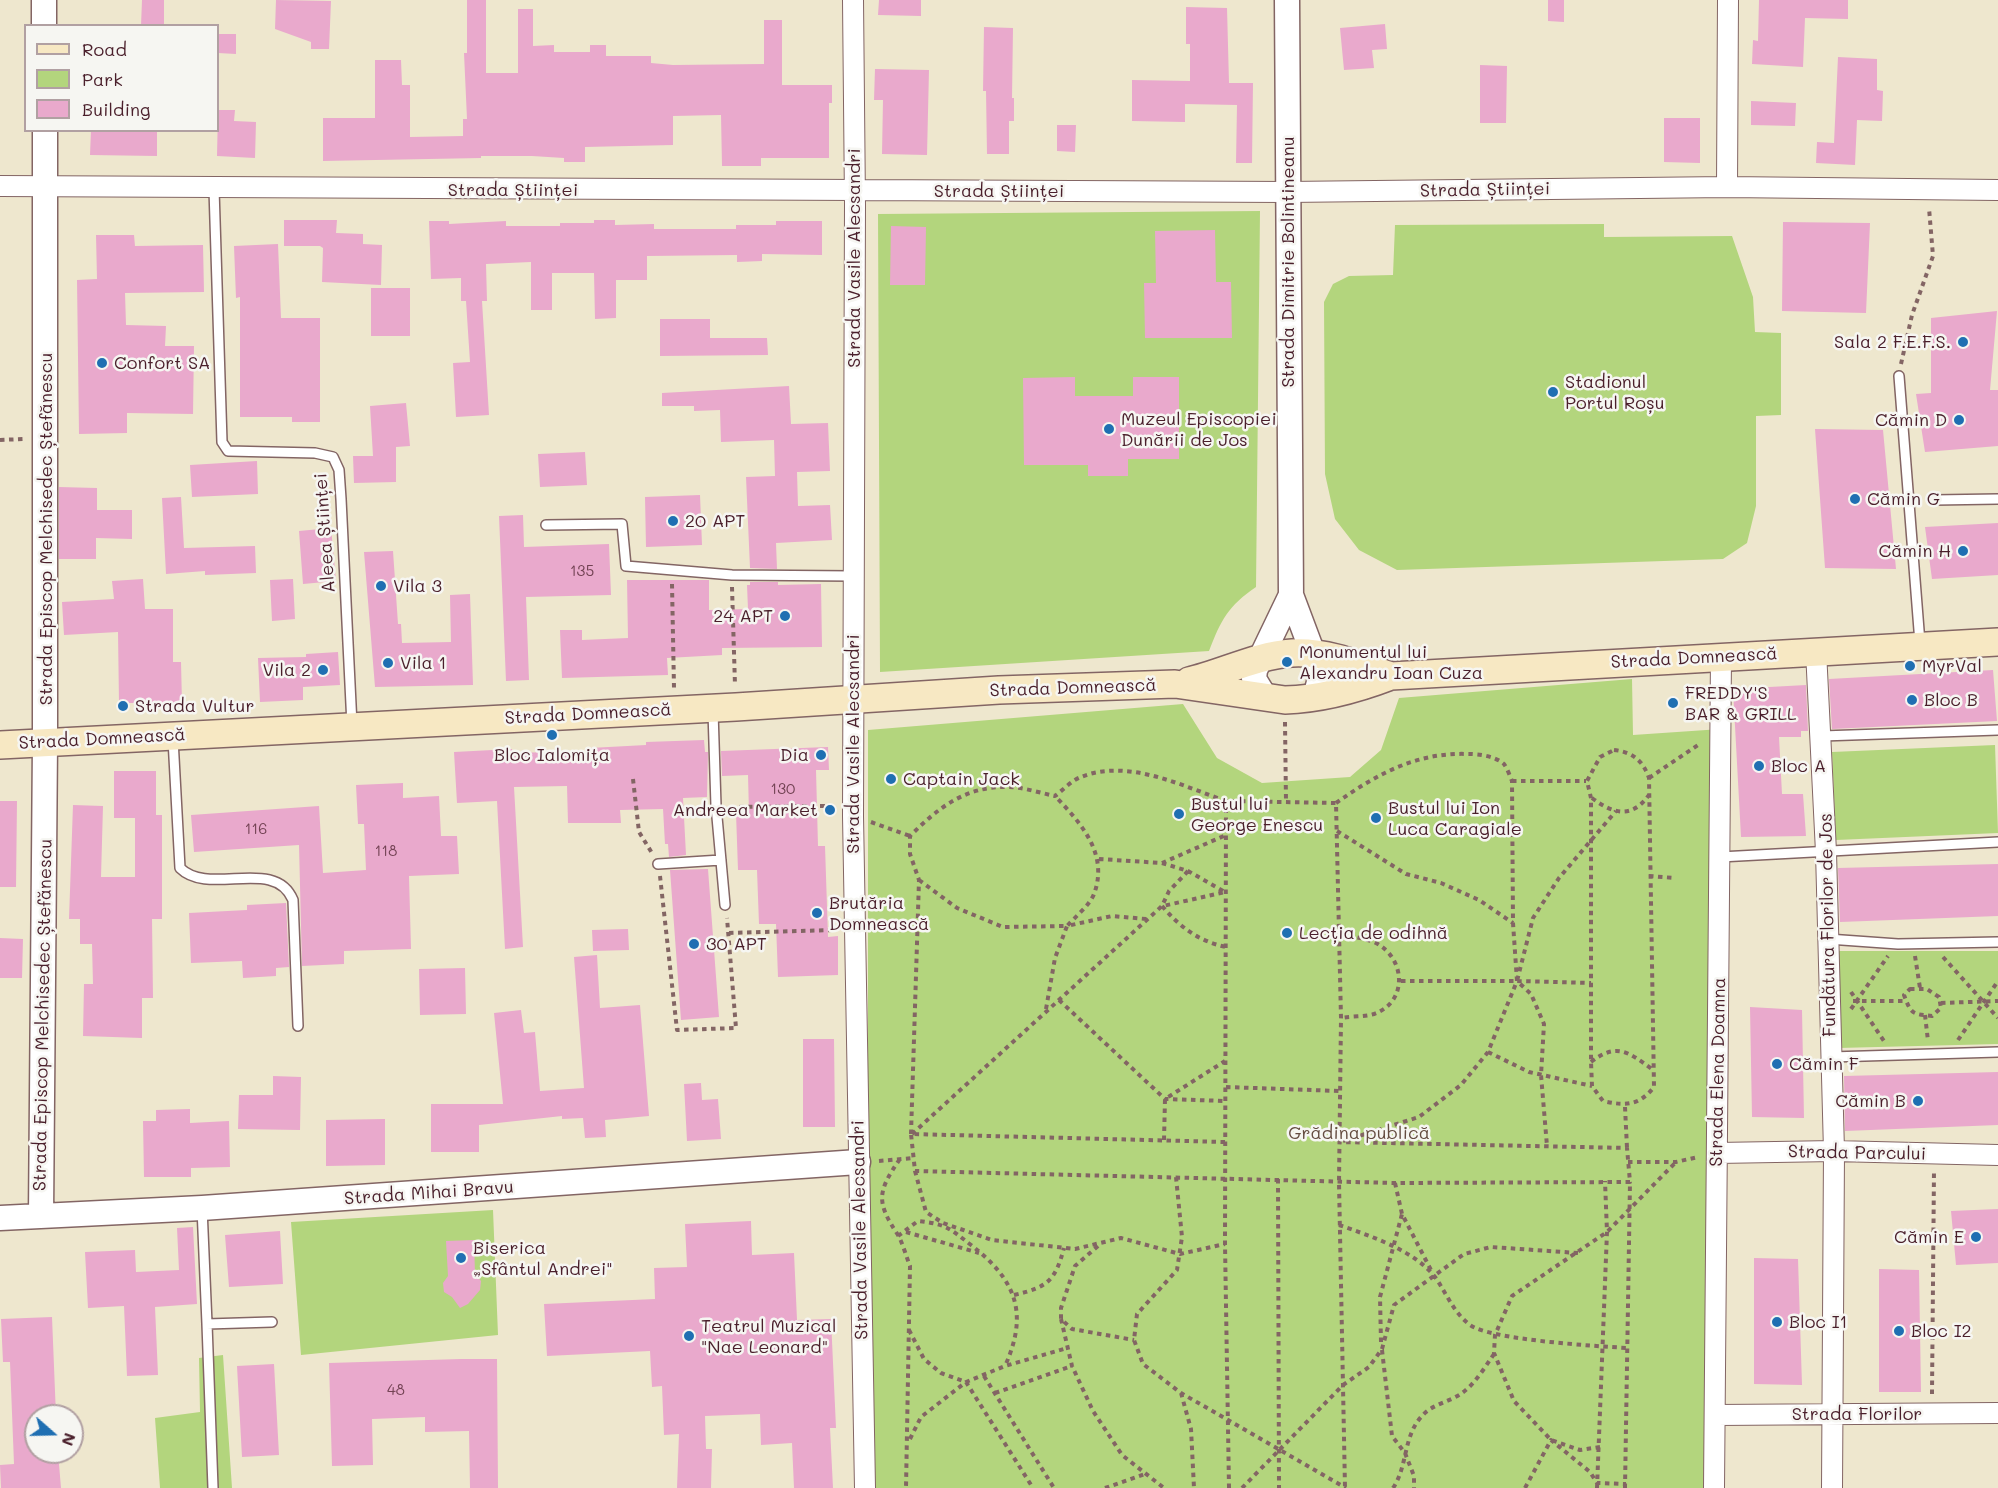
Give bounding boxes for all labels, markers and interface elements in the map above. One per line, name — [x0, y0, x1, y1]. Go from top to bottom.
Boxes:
legend — [24, 24, 219, 132]
text: Road — [82, 37, 127, 61]
text: Park — [82, 67, 123, 91]
text: Building — [82, 97, 150, 121]
street label: Strada Dimitrie Bolintineanu — [1277, 136, 1299, 388]
street label: Strada Vasile Alecsandri — [843, 148, 865, 368]
street label: Strada Științei — [1420, 178, 1550, 202]
street label: Strada Științei — [448, 179, 578, 201]
street label: Strada Științei — [934, 180, 1064, 202]
place label: Sala 2 F.E.F.S. — [1834, 331, 1951, 353]
marker: Sala 2 F.E.F.S. — [1956, 335, 1970, 349]
place label: Confort SA — [114, 352, 210, 374]
street label: Strada Episcop Melchisedec Ștefănescu — [35, 353, 57, 705]
marker: Confort SA — [95, 356, 109, 370]
place label: Stadionul Portul Roșu — [1565, 371, 1665, 413]
marker: Stadionul Portul Roșu — [1546, 385, 1560, 399]
place label: Muzeul Episcopiei Dunării de Jos — [1121, 408, 1277, 450]
place label: Cămin D — [1875, 409, 1947, 431]
marker: Cămin D — [1952, 413, 1966, 427]
marker: Muzeul Episcopiei Dunării de Jos — [1102, 422, 1116, 436]
street label: Aleea Științei — [310, 472, 340, 594]
place label: Cămin G — [1867, 488, 1940, 510]
marker: Cămin G — [1848, 492, 1862, 506]
place label: 20 APT — [685, 510, 745, 532]
marker: 20 APT — [666, 514, 680, 528]
place label: Cămin H — [1879, 540, 1951, 562]
marker: Cămin H — [1956, 544, 1970, 558]
house number: 135 — [570, 562, 594, 580]
place label: Vila 3 — [393, 575, 442, 597]
marker: Vila 3 — [374, 579, 388, 593]
place label: 24 APT — [713, 605, 773, 627]
marker: 24 APT — [778, 609, 792, 623]
street label: Strada Vasile Alecsandri — [842, 634, 864, 854]
place label: Monumentul lui Alexandru Ioan Cuza — [1299, 641, 1483, 684]
street label: Strada Domnească — [1610, 643, 1778, 673]
place label: Vila 1 — [400, 652, 447, 674]
marker: Monumentul lui Alexandru Ioan Cuza — [1280, 655, 1294, 669]
place label: MyrVal — [1922, 655, 1982, 677]
marker: Vila 1 — [381, 656, 395, 670]
place label: Vila 2 — [262, 659, 311, 681]
marker: MyrVal — [1903, 659, 1917, 673]
marker: Vila 2 — [316, 663, 330, 677]
street label: Strada Domnească — [989, 674, 1157, 702]
place label: FREDDY'S BAR & GRILL — [1685, 682, 1796, 724]
place label: Bloc B — [1924, 689, 1978, 711]
marker: Bloc B — [1905, 693, 1919, 707]
place label: Strada Vultur — [135, 695, 254, 717]
marker: FREDDY'S BAR & GRILL — [1666, 696, 1680, 710]
marker: Strada Vultur — [116, 699, 130, 713]
street label: Strada Domnească — [504, 699, 672, 729]
street label: Strada Domnească — [18, 724, 186, 754]
marker: Bloc Ialomița — [545, 728, 559, 742]
place label: Bloc Ialomița — [494, 744, 610, 766]
place label: Dia — [780, 744, 809, 766]
marker: Dia — [814, 748, 828, 762]
place label: Bloc A — [1771, 755, 1826, 777]
marker: Bloc A — [1752, 759, 1766, 773]
place label: Captain Jack — [903, 768, 1020, 790]
marker: Captain Jack — [884, 772, 898, 786]
house number: 130 — [771, 780, 795, 798]
place label: Bustul lui George Enescu — [1191, 793, 1323, 836]
place label: Bustul lui Ion Luca Caragiale — [1388, 797, 1522, 840]
place label: Andreea Market — [673, 799, 818, 821]
marker: Andreea Market — [823, 803, 837, 817]
marker: Bustul lui George Enescu — [1172, 807, 1186, 821]
marker: Bustul lui Ion Luca Caragiale — [1369, 811, 1383, 825]
street label: Fundătura Florilor de Jos — [1815, 813, 1841, 1037]
house number: 116 — [245, 820, 267, 838]
street label: Strada Episcop Melchisedec Ștefănescu — [29, 839, 57, 1191]
house number: 118 — [375, 842, 397, 860]
place label: Brutăria Domnească — [829, 892, 929, 934]
marker: Brutăria Domnească — [810, 906, 824, 920]
place label: Lecția de odihnă — [1299, 922, 1448, 944]
marker: Lecția de odihnă — [1280, 926, 1294, 940]
place label: 30 APT — [706, 933, 767, 955]
marker: 30 APT — [687, 937, 701, 951]
street label: Strada Elena Doamna — [1706, 977, 1730, 1167]
place label: Cămin F — [1789, 1053, 1859, 1075]
marker: Cămin F — [1770, 1057, 1784, 1071]
place label: Cămin B — [1835, 1090, 1906, 1112]
marker: Cămin B — [1911, 1094, 1925, 1108]
street label: Strada Vasile Alecsandri — [847, 1120, 873, 1340]
park label: Grădina publică — [1288, 1122, 1430, 1144]
street label: Strada Parcului — [1788, 1141, 1926, 1165]
street label: Strada Mihai Bravu — [343, 1176, 515, 1210]
place label: Cămin E — [1894, 1226, 1964, 1248]
marker: Cămin E — [1969, 1230, 1983, 1244]
place label: Biserica „Sfântul Andrei" — [473, 1237, 613, 1280]
marker: Biserica „Sfântul Andrei" — [454, 1251, 468, 1265]
place label: Bloc I1 — [1789, 1311, 1848, 1333]
place label: Teatrul Muzical "Nae Leonard" — [701, 1315, 836, 1358]
marker: Bloc I1 — [1770, 1315, 1784, 1329]
place label: Bloc I2 — [1911, 1320, 1972, 1342]
marker: Bloc I2 — [1892, 1324, 1906, 1338]
marker: Teatrul Muzical "Nae Leonard" — [682, 1329, 696, 1343]
house number: 48 — [387, 1381, 405, 1399]
street label: Strada Florilor — [1792, 1403, 1922, 1425]
north arrow — [24, 1404, 84, 1464]
text: N — [58, 1430, 81, 1449]

